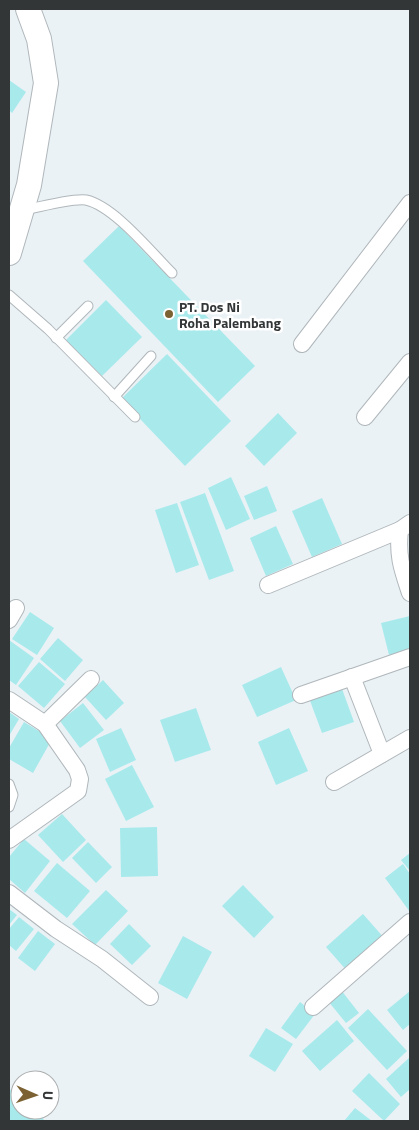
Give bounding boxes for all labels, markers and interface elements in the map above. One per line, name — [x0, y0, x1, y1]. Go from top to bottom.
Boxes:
place label: PT. Dos Ni Roha Palembang — [179, 296, 281, 333]
marker: PT. Dos Ni Roha Palembang — [163, 308, 175, 320]
north arrow — [10, 1070, 60, 1120]
text: U — [38, 1091, 59, 1100]

